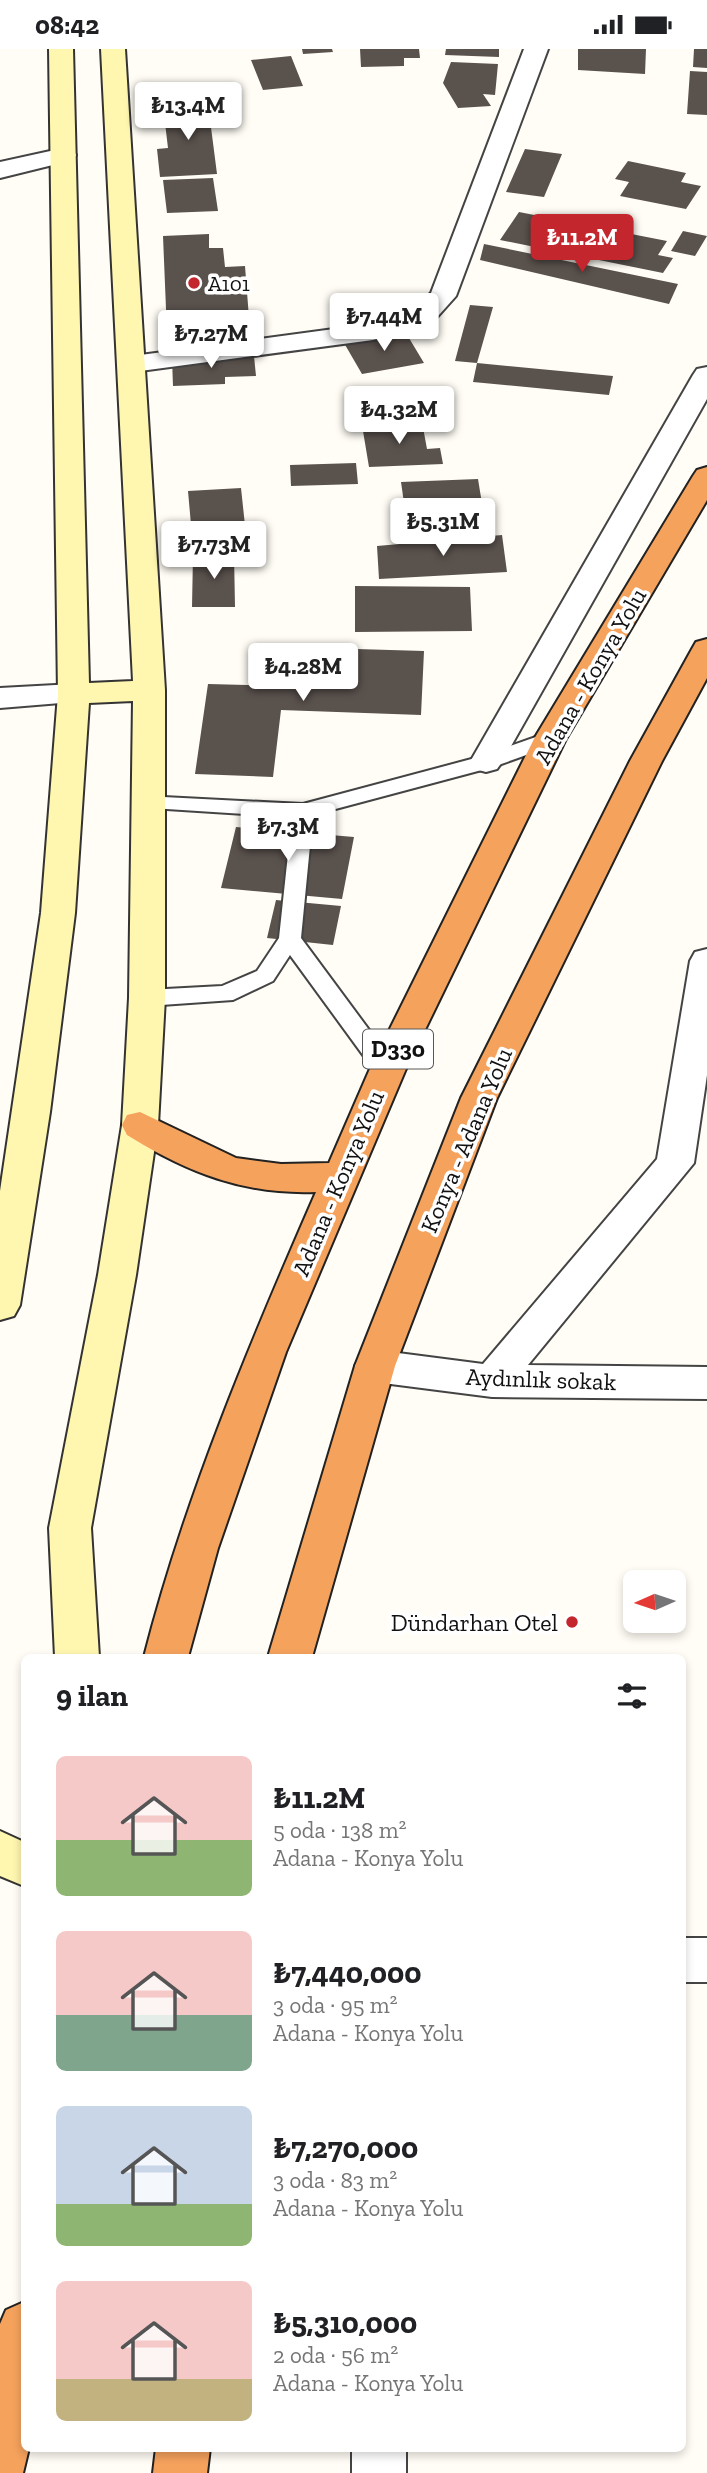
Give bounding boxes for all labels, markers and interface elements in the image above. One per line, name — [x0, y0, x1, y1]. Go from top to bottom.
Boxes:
text: 08:42 — [35, 9, 99, 41]
pin: ₺13.4M — [131, 83, 245, 142]
text: ₺13.4M — [151, 91, 225, 119]
pin: ₺11.2M — [525, 215, 639, 274]
text: ₺11.2M — [547, 223, 617, 251]
place label: A101 — [208, 271, 250, 296]
marker: A101 — [186, 275, 202, 291]
pin: ₺7.44M — [327, 293, 441, 353]
text: ₺7.44M — [346, 302, 422, 330]
pin: ₺7.27M — [154, 311, 268, 370]
text: ₺7.27M — [174, 319, 248, 347]
pin: ₺4.32M — [342, 387, 456, 446]
text: ₺4.32M — [360, 395, 438, 423]
pin: ₺5.31M — [386, 498, 500, 558]
text: ₺5.31M — [406, 507, 480, 535]
pin: ₺7.73M — [157, 521, 271, 581]
text: ₺7.73M — [177, 530, 251, 558]
street label: Adana - Konya Yolu — [528, 582, 652, 769]
pin: ₺4.28M — [246, 643, 360, 703]
text: ₺4.28M — [264, 652, 342, 680]
pin: ₺7.3M — [239, 803, 337, 863]
text: ₺7.3M — [257, 812, 319, 840]
road number: D330 — [363, 1030, 433, 1069]
street label: Konya - Adana Yolu — [414, 1043, 518, 1237]
street label: Adana - Konya Yolu — [286, 1085, 390, 1280]
street label: Aydınlık sokak — [465, 1362, 617, 1396]
north arrow — [623, 1570, 686, 1633]
map controls — [623, 1570, 686, 1633]
place label: Dündarhan Otel — [391, 1608, 558, 1637]
marker: Dündarhan Otel — [564, 1614, 580, 1630]
icon: filters — [613, 1677, 651, 1715]
text: 9 ilan — [56, 1678, 128, 1714]
text: ₺11.2M — [273, 1780, 365, 1816]
icon: home — [112, 1784, 196, 1868]
text: 5 oda · 138 m² — [273, 1816, 407, 1844]
text: Adana - Konya Yolu — [273, 1844, 463, 1872]
text: ₺7,440,000 — [273, 1955, 422, 1991]
icon: home — [112, 1959, 196, 2043]
text: 3 oda · 95 m² — [273, 1991, 398, 2019]
text: Adana - Konya Yolu — [273, 2019, 463, 2047]
text: ₺7,270,000 — [273, 2130, 418, 2166]
icon: home — [112, 2134, 196, 2218]
text: 3 oda · 83 m² — [273, 2166, 397, 2194]
text: Adana - Konya Yolu — [273, 2194, 463, 2222]
text: ₺5,310,000 — [273, 2305, 417, 2341]
icon: home — [112, 2309, 196, 2393]
text: 2 oda · 56 m² — [273, 2341, 398, 2369]
text: Adana - Konya Yolu — [273, 2369, 463, 2397]

